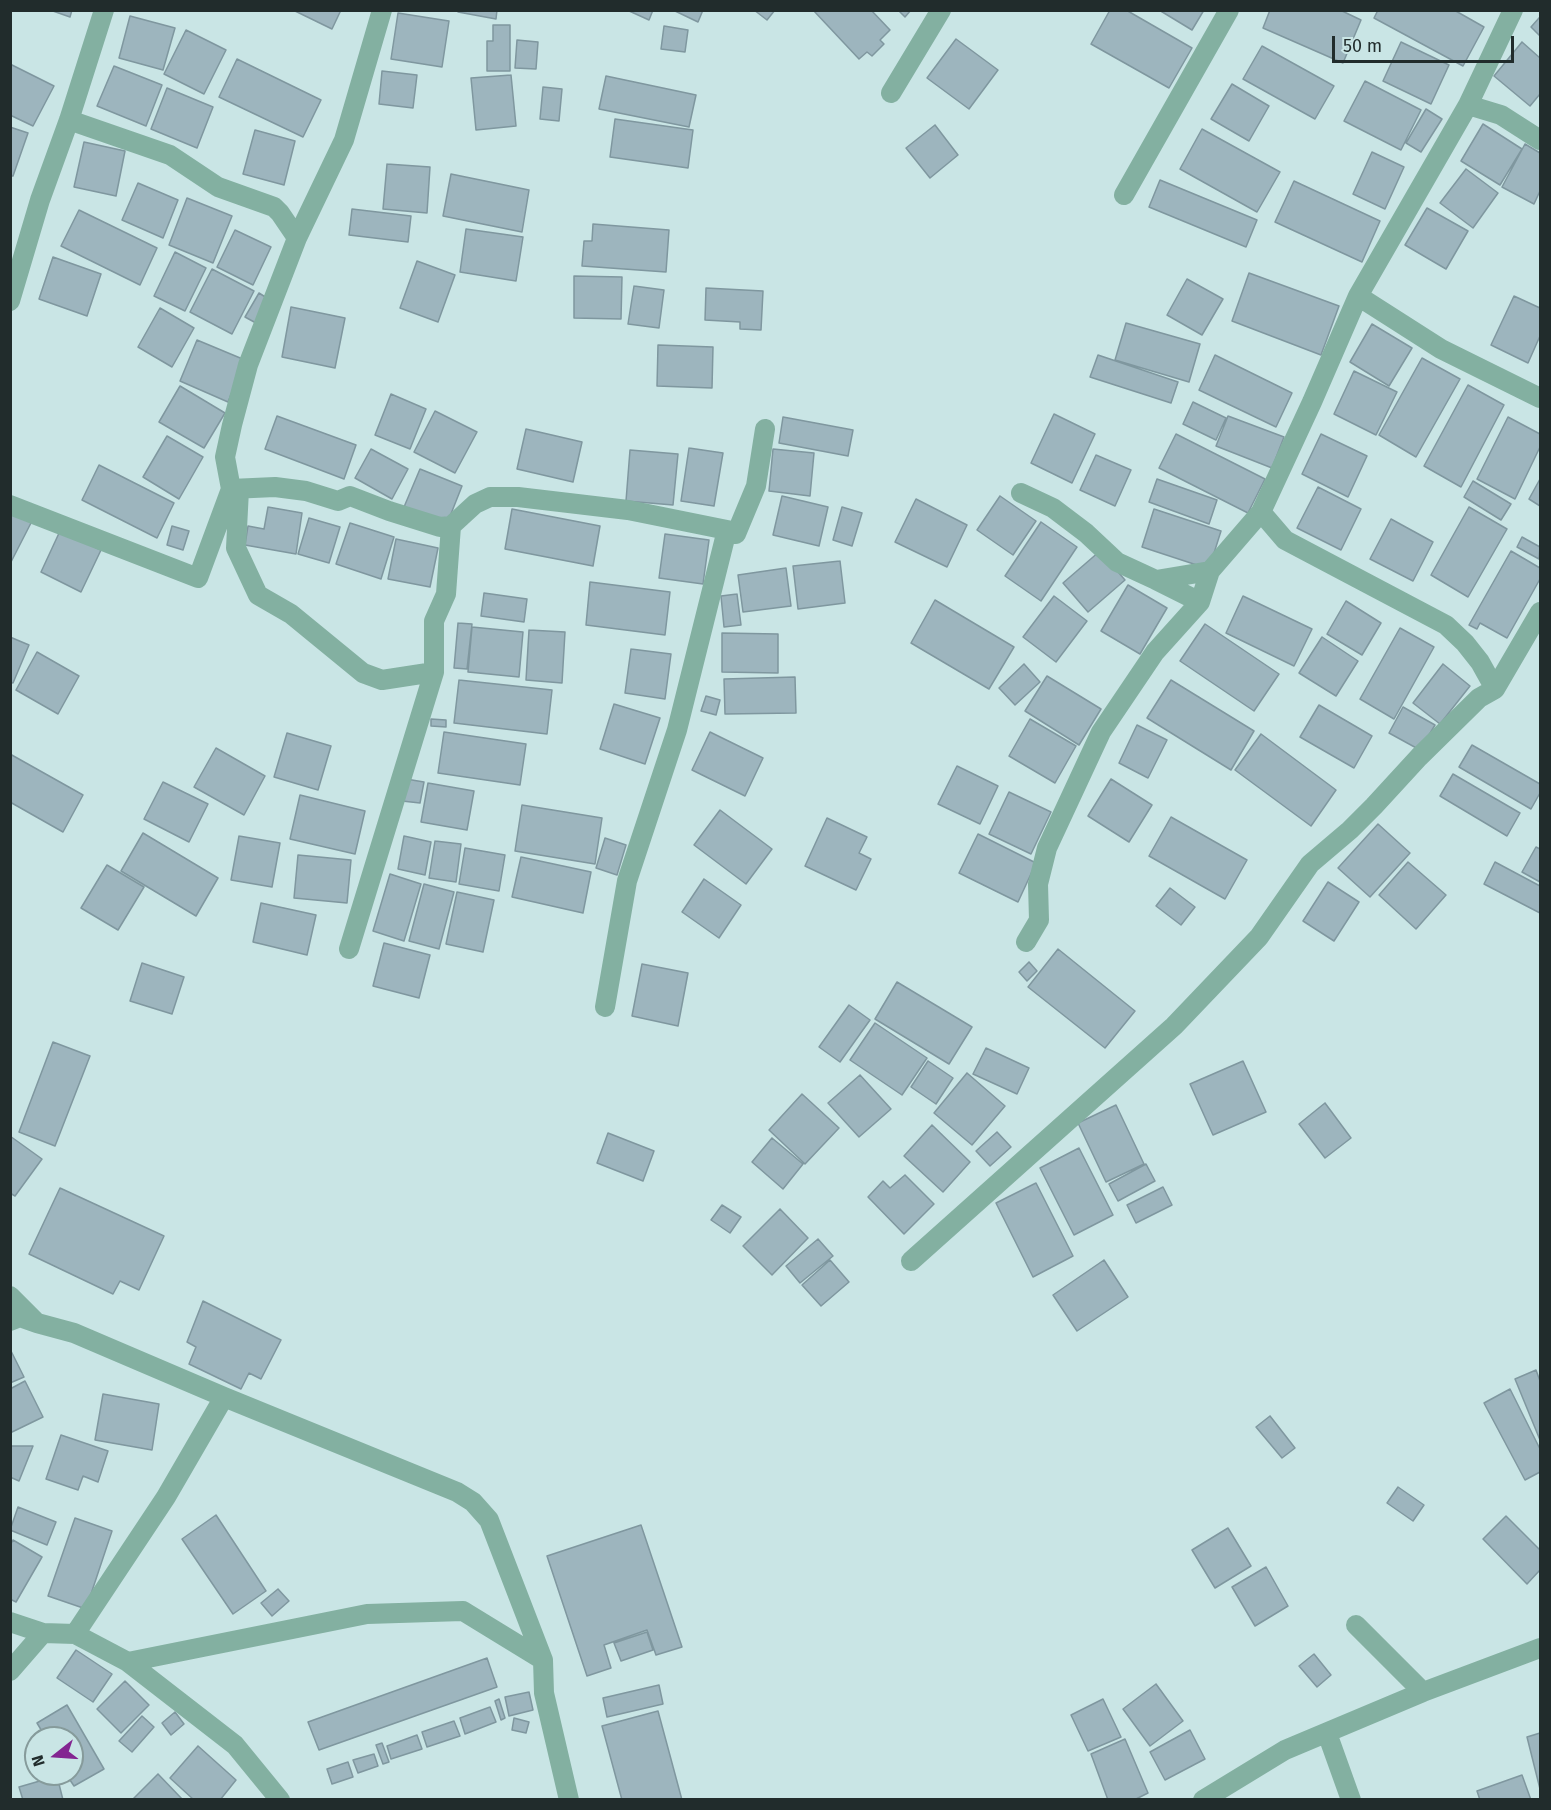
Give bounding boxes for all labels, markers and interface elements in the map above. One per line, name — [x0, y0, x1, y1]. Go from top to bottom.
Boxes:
scale bar — [1335, 24, 1516, 62]
text: 50 m — [1343, 35, 1382, 57]
north arrow — [24, 1726, 84, 1786]
text: N — [28, 1753, 49, 1769]

